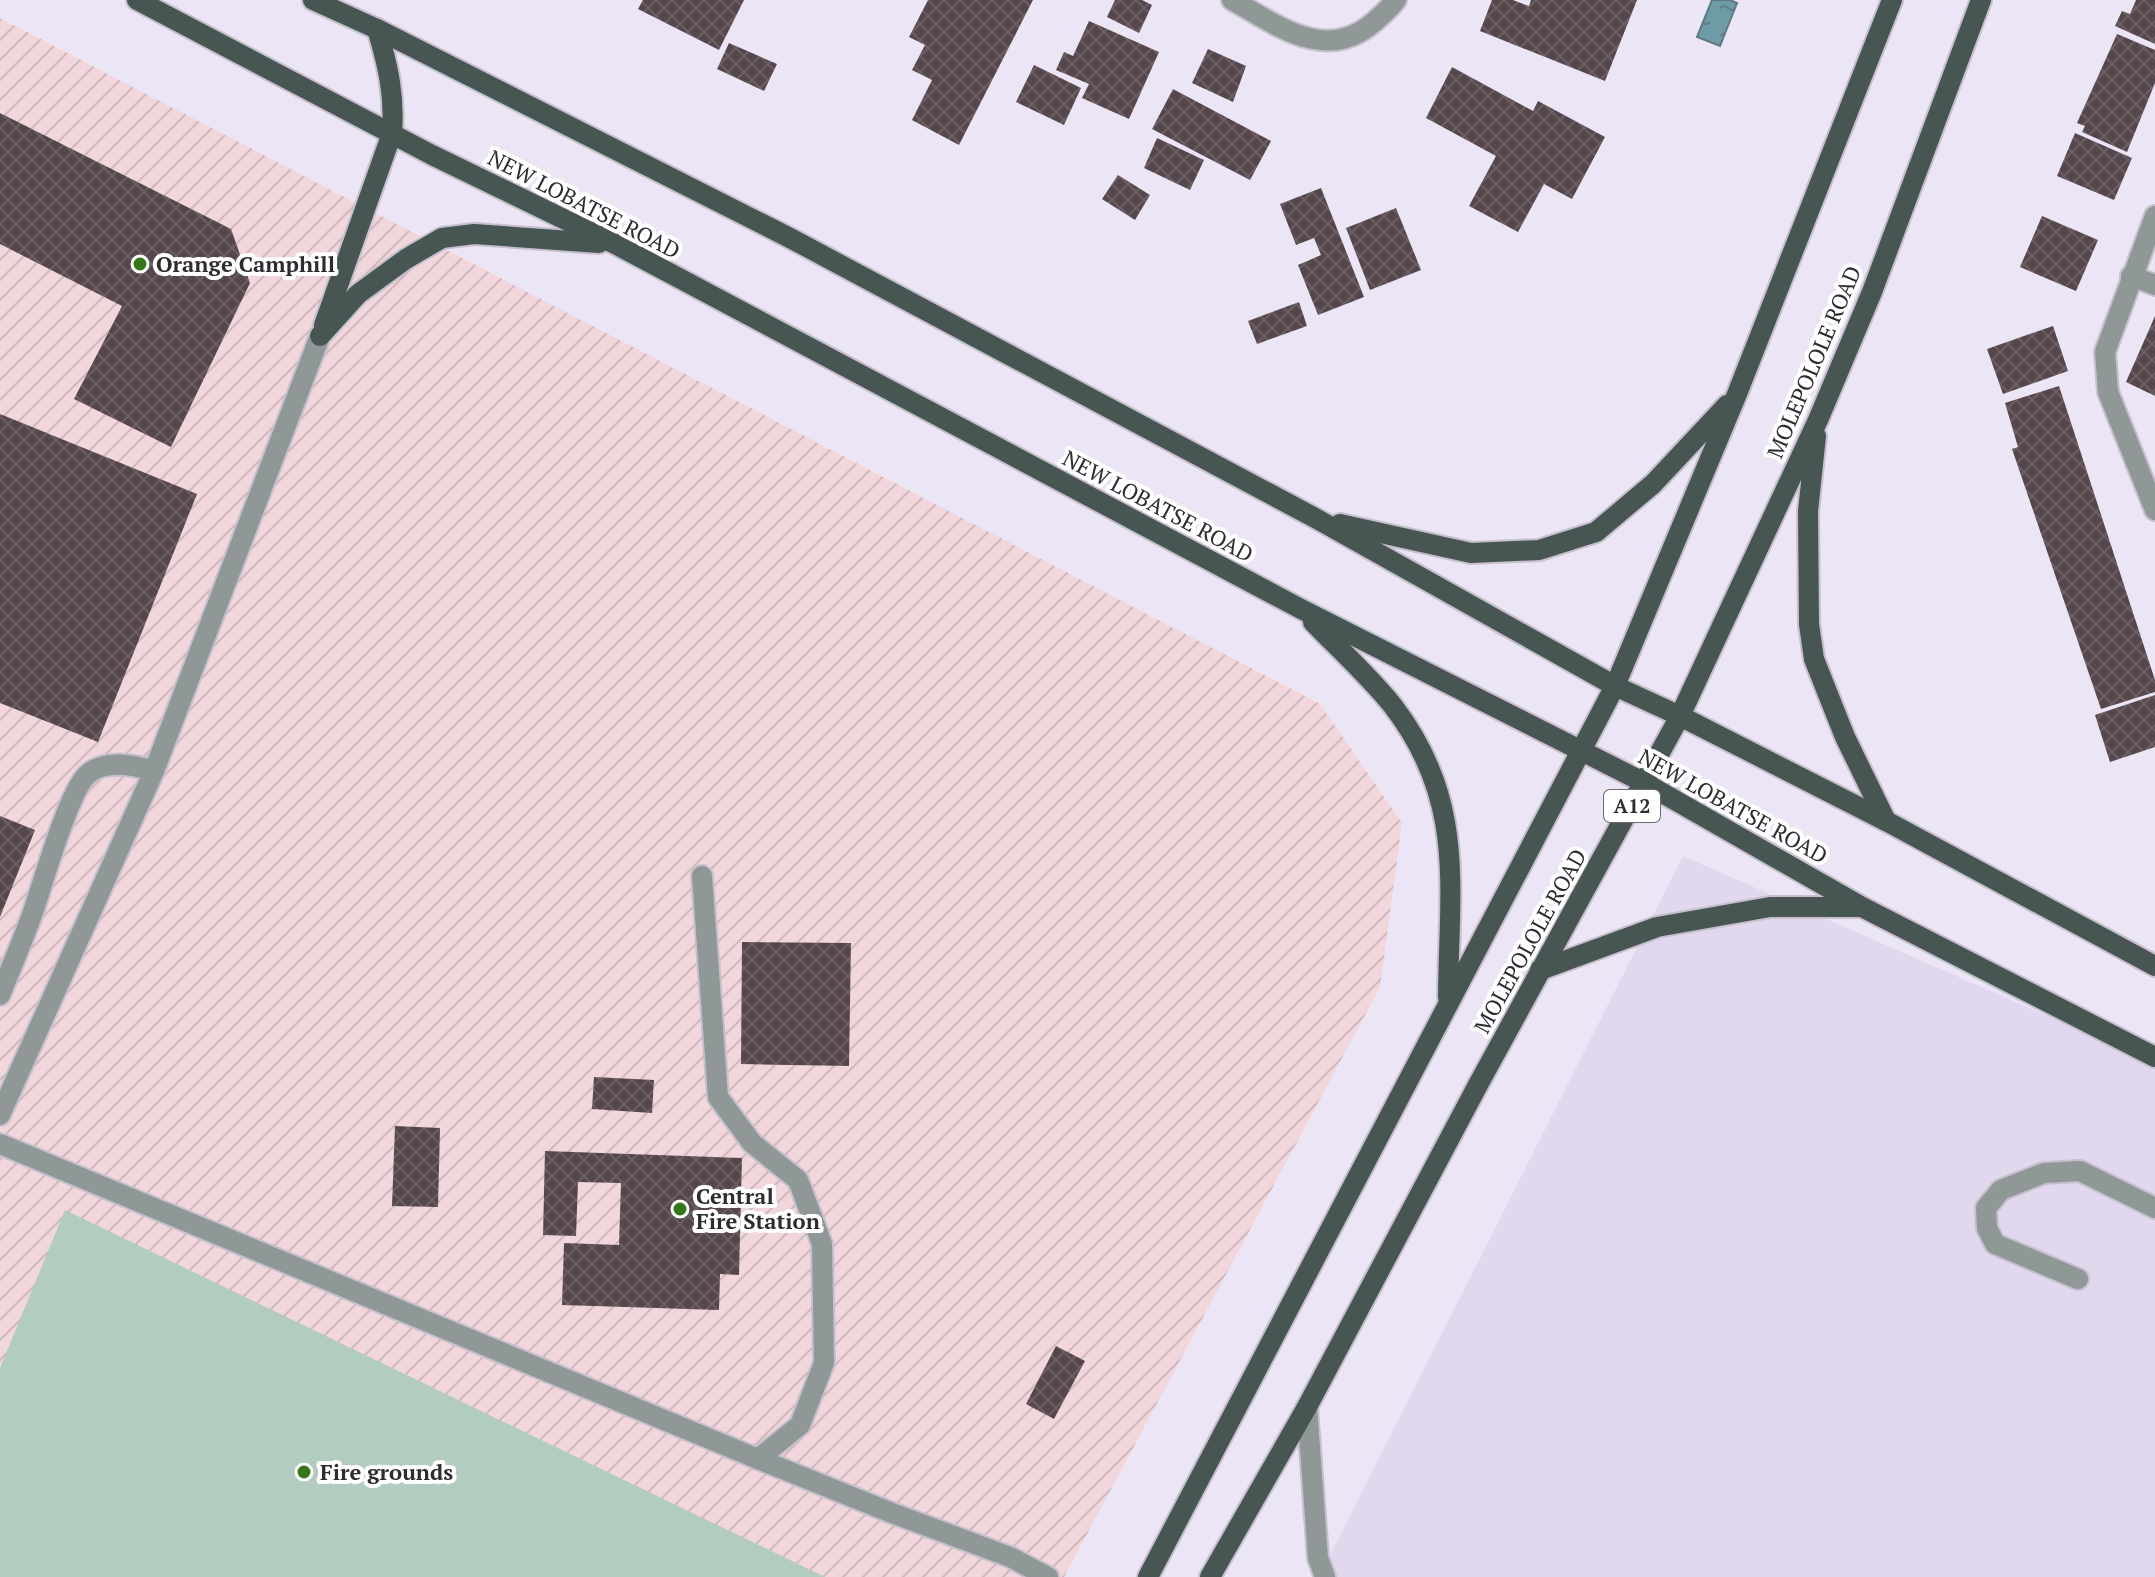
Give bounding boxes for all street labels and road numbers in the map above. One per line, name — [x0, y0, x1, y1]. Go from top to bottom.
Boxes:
street label: NEW LOBATSE ROAD — [483, 143, 685, 265]
street label: MOLEPOLOLE ROAD — [1760, 261, 1867, 462]
street label: NEW LOBATSE ROAD — [1058, 443, 1259, 568]
street label: NEW LOBATSE ROAD — [1634, 741, 1833, 870]
road number: A12 — [1604, 790, 1660, 822]
street label: MOLEPOLOLE ROAD — [1467, 843, 1592, 1038]

